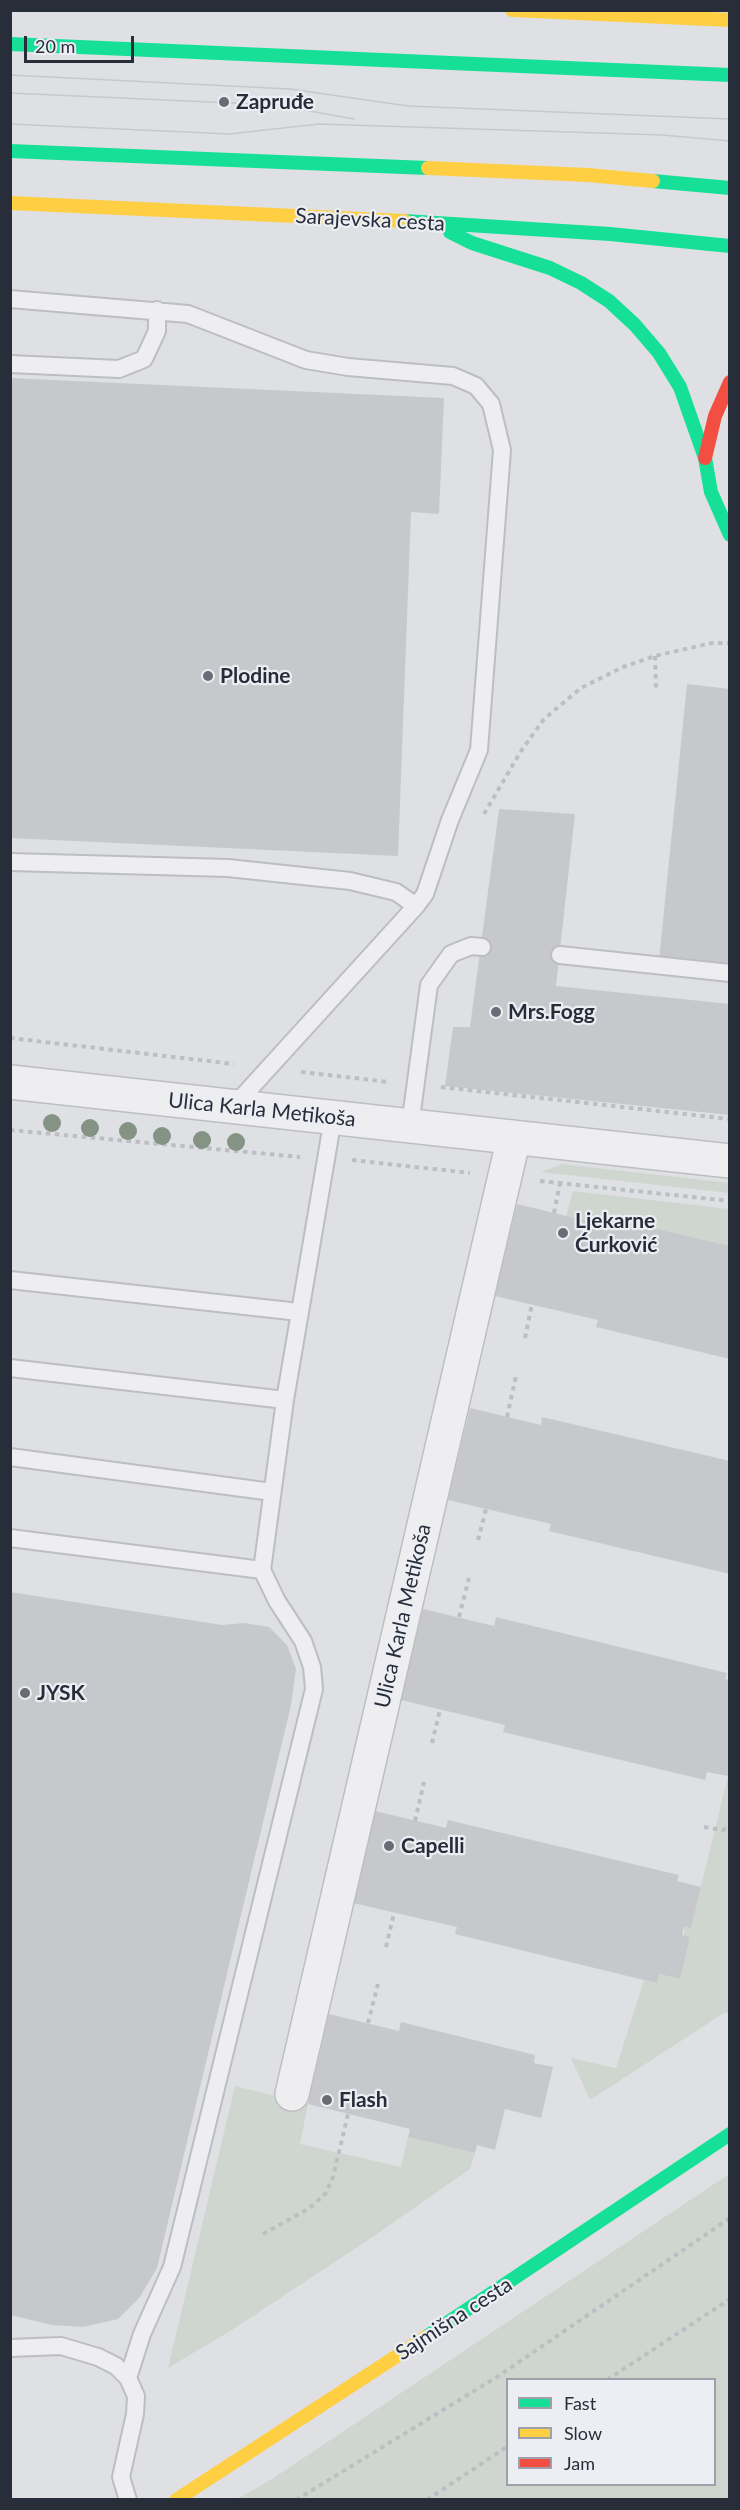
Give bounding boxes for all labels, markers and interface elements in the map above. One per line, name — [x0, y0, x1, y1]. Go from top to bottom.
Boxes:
scale bar — [27, 24, 136, 62]
text: 20 m — [35, 35, 75, 57]
place label: Zapruđe — [236, 89, 314, 115]
marker: Zapruđe — [217, 95, 231, 109]
street label: Sarajevska cesta — [295, 204, 445, 236]
place label: Plodine — [220, 663, 291, 689]
marker: Plodine — [201, 669, 215, 683]
place label: Mrs.Fogg — [508, 999, 595, 1025]
marker: Mrs.Fogg — [489, 1005, 503, 1019]
street label: Ulica Karla Metikoša — [167, 1088, 357, 1132]
place label: Ljekarne Ćurković — [575, 1208, 657, 1258]
marker: Ljekarne Ćurković — [556, 1226, 570, 1240]
street label: Ulica Karla Metikoša — [370, 1521, 436, 1711]
place label: JYSK — [37, 1680, 85, 1706]
marker: JYSK — [18, 1686, 32, 1700]
place label: Capelli — [401, 1833, 464, 1859]
marker: Capelli — [382, 1839, 396, 1853]
place label: Flash — [339, 2087, 388, 2113]
marker: Flash — [320, 2093, 334, 2107]
street label: Sajmišna cesta — [391, 2272, 517, 2366]
legend — [506, 2378, 716, 2486]
text: Fast — [564, 2392, 596, 2414]
text: Slow — [564, 2422, 602, 2444]
text: Jam — [564, 2452, 595, 2474]

